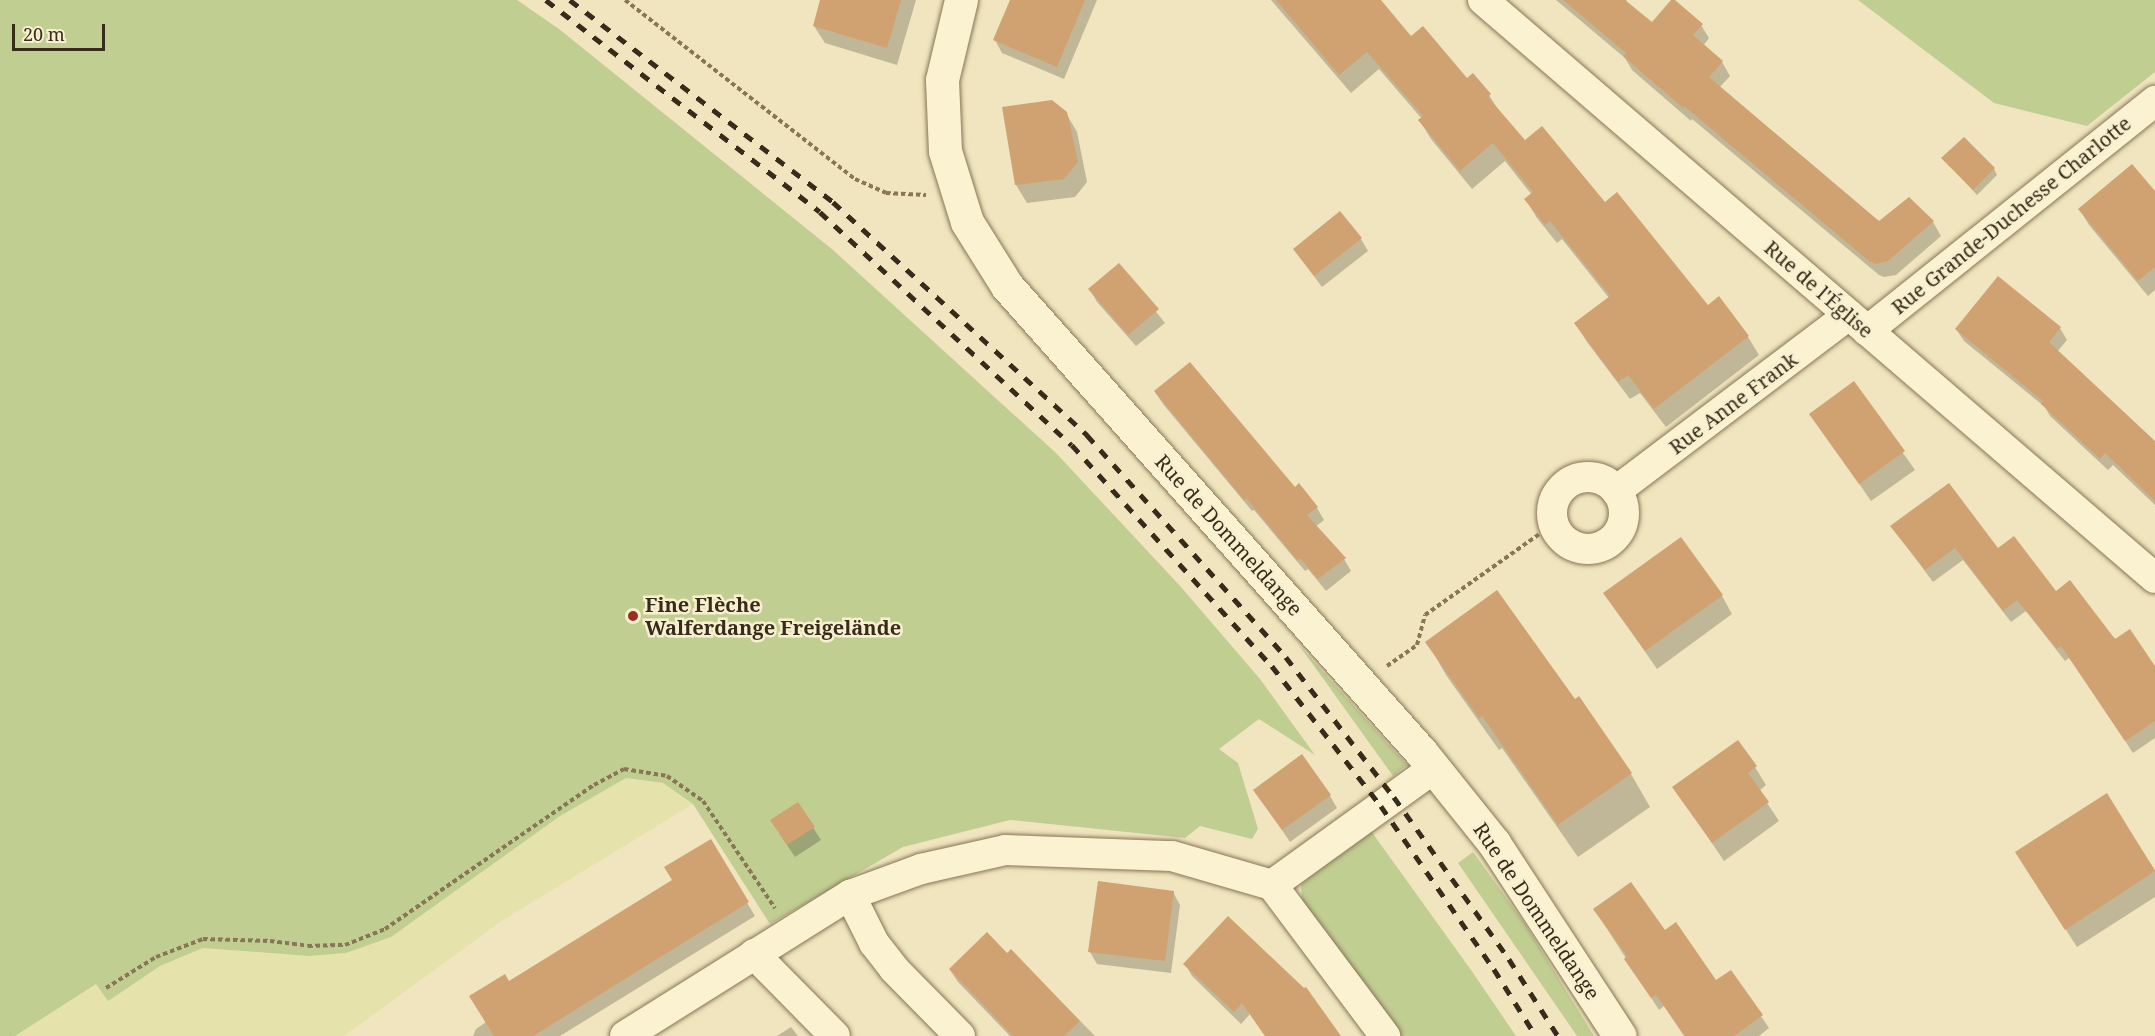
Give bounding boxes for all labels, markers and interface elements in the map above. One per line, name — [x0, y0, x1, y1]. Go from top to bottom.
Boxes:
scale bar — [15, 12, 108, 50]
text: 20 m — [23, 22, 65, 46]
street label: Rue Grande-Duchesse Charlotte — [1887, 111, 2135, 319]
street label: Rue de l'Église — [1760, 235, 1878, 343]
street label: Rue Anne Frank — [1664, 347, 1802, 459]
street label: Rue de Dommeldange — [1150, 449, 1308, 621]
place label: Fine Flèche Walferdange Freigelände — [645, 592, 901, 639]
marker: Fine Flèche Walferdange Freigelände — [626, 609, 640, 623]
street label: Rue de Dommeldange — [1469, 818, 1605, 1004]

